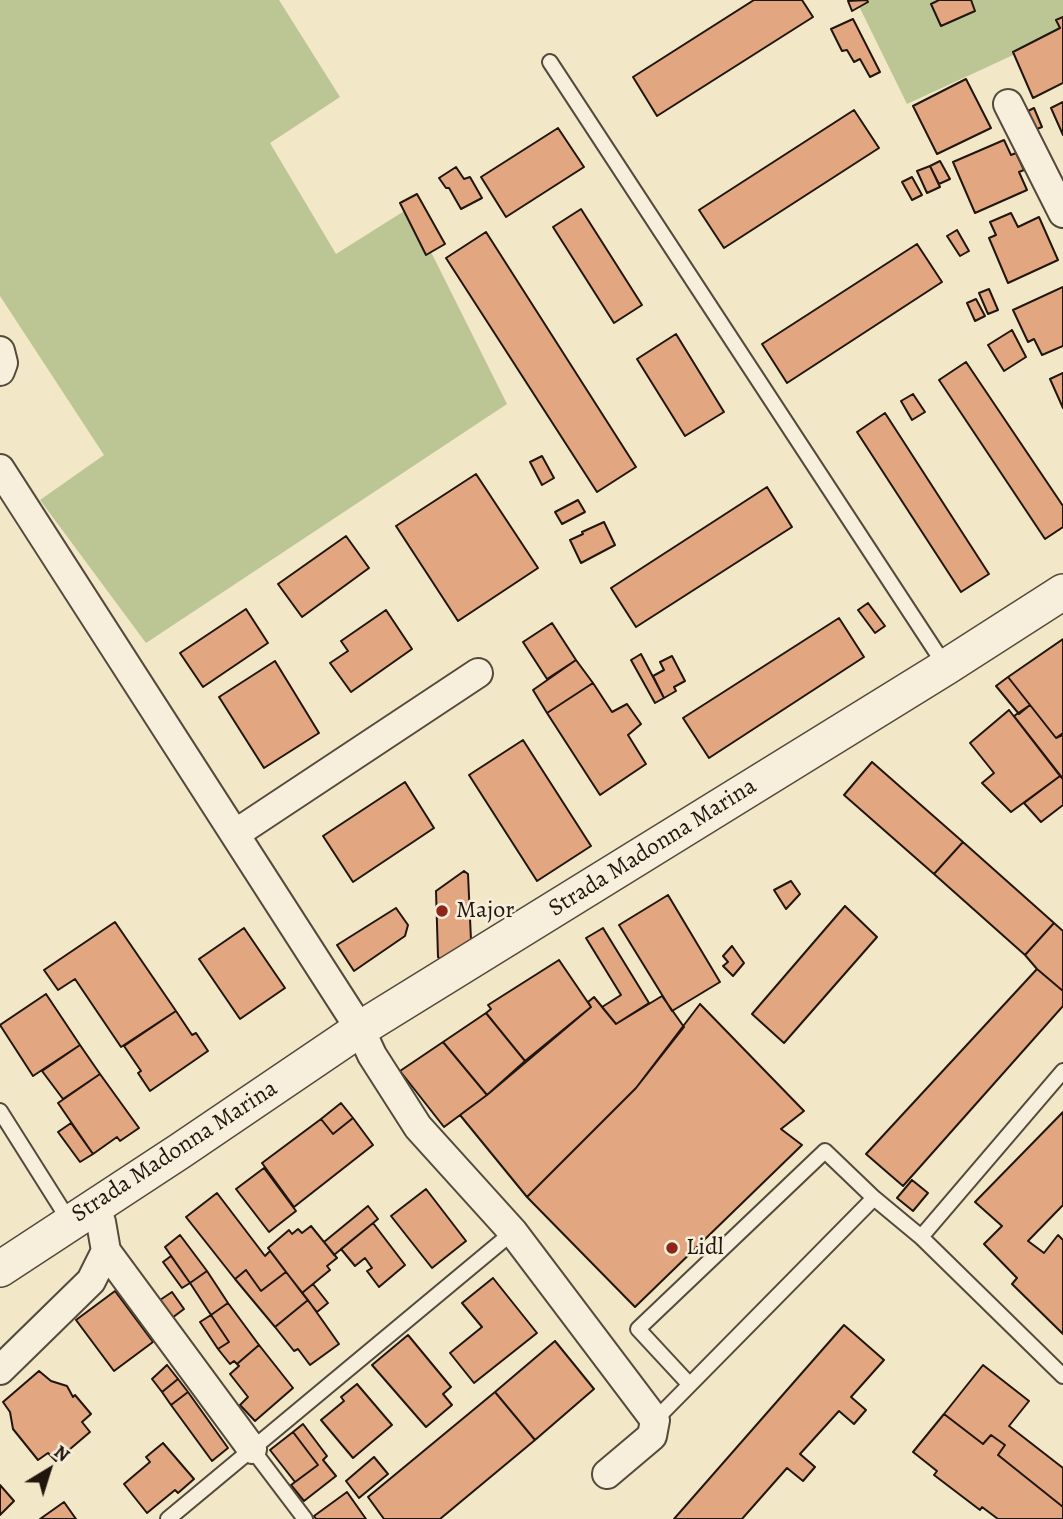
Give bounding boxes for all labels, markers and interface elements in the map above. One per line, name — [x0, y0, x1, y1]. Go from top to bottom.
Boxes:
street label: Strada Madonna Marina — [544, 772, 762, 924]
place label: Major — [456, 897, 514, 925]
marker: Major — [434, 903, 450, 919]
street label: Strada Madonna Marina — [67, 1075, 283, 1229]
place label: Lidl — [686, 1234, 724, 1262]
marker: Lidl — [664, 1240, 680, 1256]
north arrow — [14, 1435, 84, 1505]
text: N — [48, 1439, 75, 1468]

